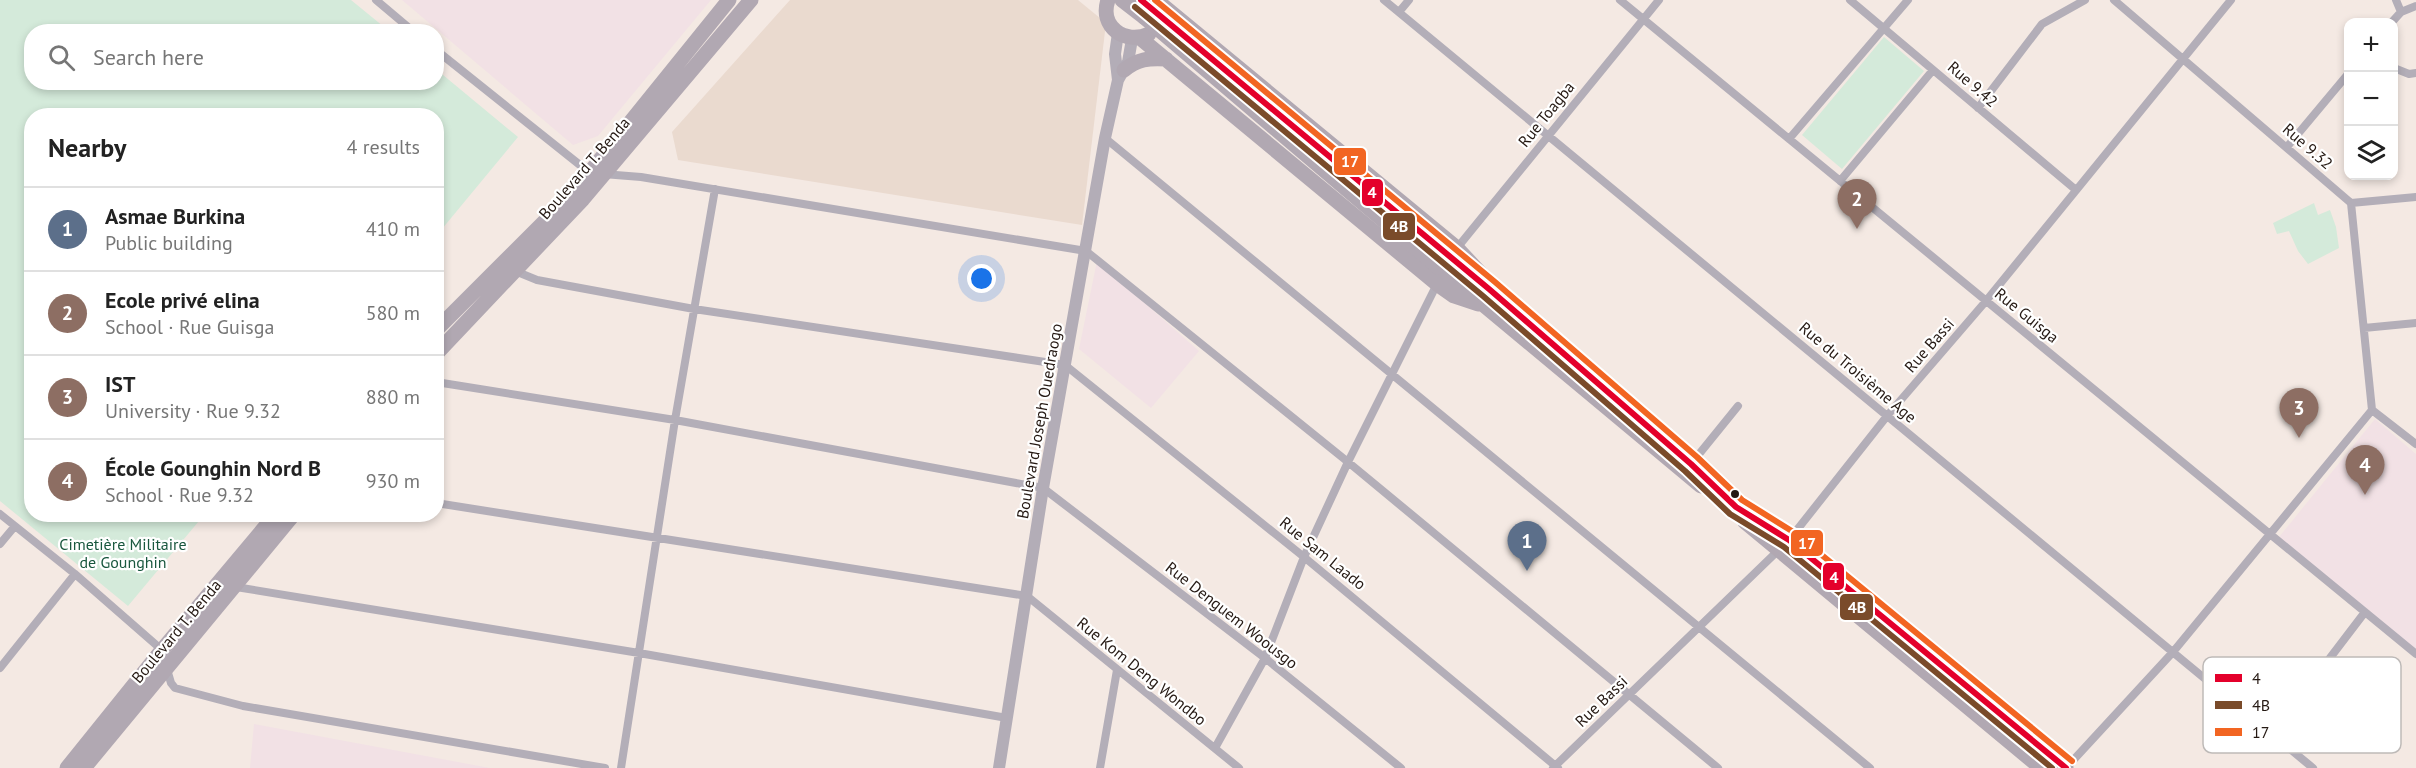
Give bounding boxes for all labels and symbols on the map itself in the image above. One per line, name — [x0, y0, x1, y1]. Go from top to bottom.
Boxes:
street label: Rue 9.42 — [1944, 57, 2002, 111]
street label: Rue Toagba — [1514, 77, 1578, 151]
street label: Boulevard T. Benda — [534, 113, 634, 223]
street label: Rue 9.32 — [2279, 119, 2337, 173]
line badge: 17 — [1333, 147, 1367, 176]
text: 17 — [1341, 151, 1359, 171]
line badge: 4 — [1361, 178, 1384, 207]
pin: 2 — [1838, 180, 1876, 229]
text: 4 — [1367, 182, 1377, 202]
line badge: 4B — [1382, 212, 1416, 241]
text: 4B — [1390, 216, 1408, 236]
your location — [967, 264, 996, 293]
street label: Rue Guisga — [1991, 283, 2063, 347]
street label: Rue Bassi — [1900, 314, 1958, 376]
street label: Rue du Troisième Age — [1795, 317, 1921, 427]
street label: Boulevard Joseph Ouedraogo — [1012, 322, 1066, 520]
pin: 3 — [2280, 388, 2318, 438]
pin: 4 — [2346, 446, 2384, 495]
unlabelled marker — [1729, 488, 1741, 500]
street label: Rue Sam Laado — [1276, 512, 1370, 594]
pin: 1 — [1508, 522, 1546, 571]
line badge: 17 — [1790, 529, 1824, 557]
text: 17 — [1798, 533, 1816, 553]
park label: Cimetière Militaire de Gounghin — [59, 534, 187, 572]
street label: Rue Denguem Woousgo — [1162, 557, 1302, 673]
line badge: 4 — [1822, 562, 1845, 591]
text: 4 — [1829, 567, 1839, 587]
street label: Boulevard T. Benda — [127, 575, 225, 687]
line badge: 4B — [1839, 593, 1874, 621]
text: 4B — [1848, 597, 1866, 617]
street label: Rue Kom Deng Wondbo — [1073, 613, 1211, 729]
legend — [2203, 657, 2401, 753]
text: 4 — [2252, 668, 2261, 688]
street label: Rue Bassi — [1571, 671, 1631, 731]
text: 4B — [2252, 695, 2270, 715]
text: 17 — [2252, 722, 2269, 742]

